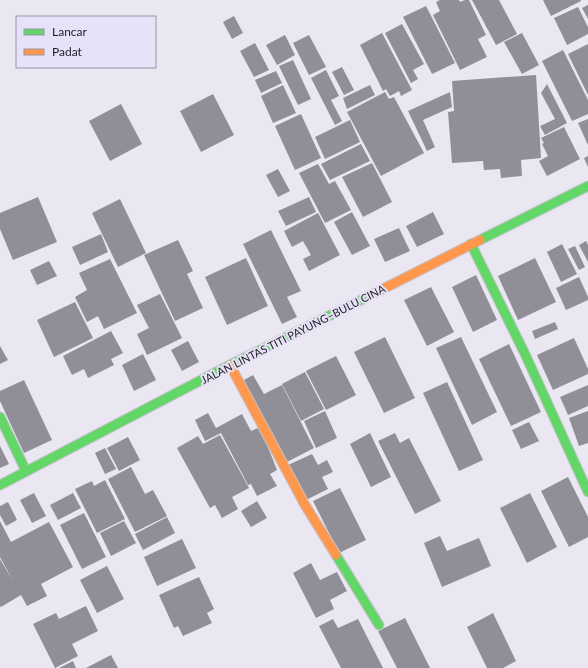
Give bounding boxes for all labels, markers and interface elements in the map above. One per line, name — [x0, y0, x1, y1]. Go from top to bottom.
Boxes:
legend — [16, 16, 156, 68]
text: Lancar — [52, 24, 88, 39]
text: Padat — [52, 44, 83, 59]
street label: JALAN LINTAS TITI PAYUNG–BULU CINA — [199, 281, 388, 386]

